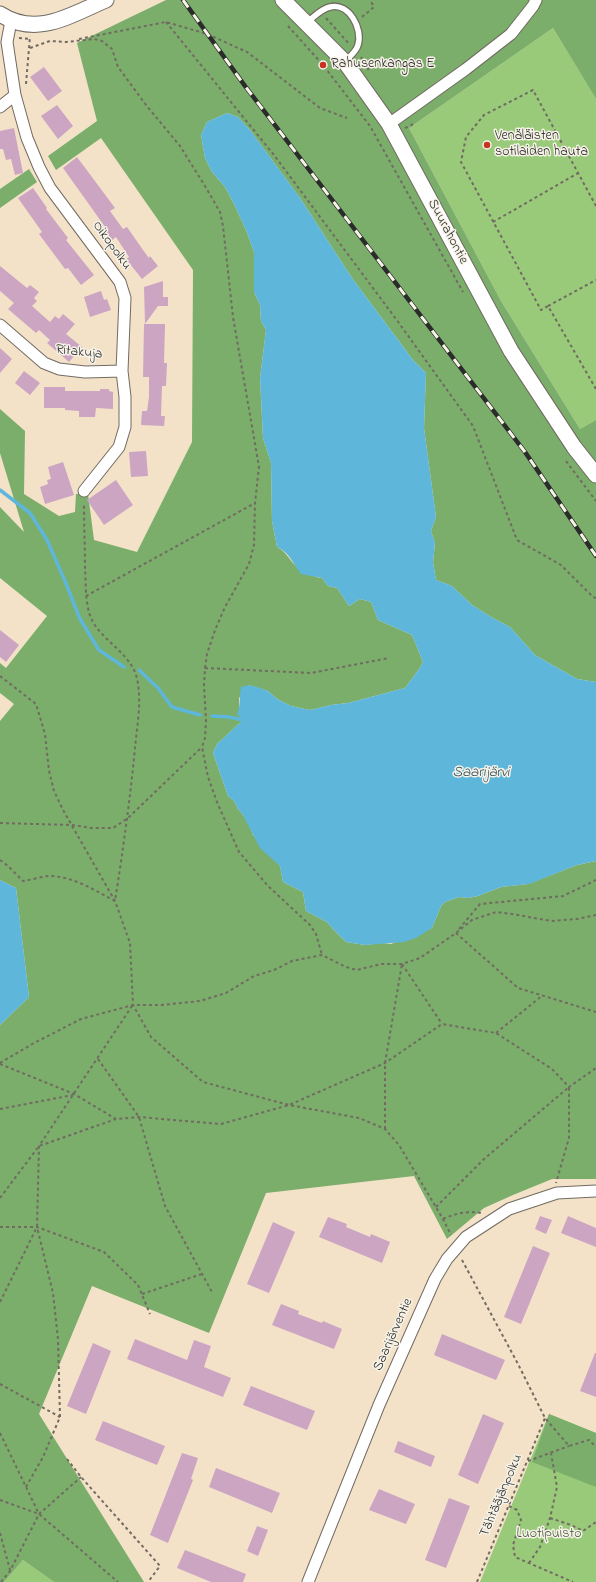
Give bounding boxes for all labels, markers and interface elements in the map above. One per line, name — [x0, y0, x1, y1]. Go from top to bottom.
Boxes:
place label: Rahusenkangas E — [331, 57, 435, 73]
marker: Rahusenkangas E — [318, 60, 328, 70]
place label: Venäläisten sotilaiden hauta — [495, 129, 588, 162]
marker: Venäläisten sotilaiden hauta — [482, 140, 492, 150]
street label: Suurahontie — [423, 197, 471, 267]
street label: Oikopolku — [88, 218, 134, 274]
street label: Ritakuja — [55, 342, 103, 364]
water label: Saarijärvi — [453, 765, 509, 783]
street label: Saarijärventie — [371, 1296, 417, 1374]
street label: Tähtääjänpolku — [477, 1452, 527, 1540]
park label: Luotipuisto — [517, 1527, 581, 1543]

